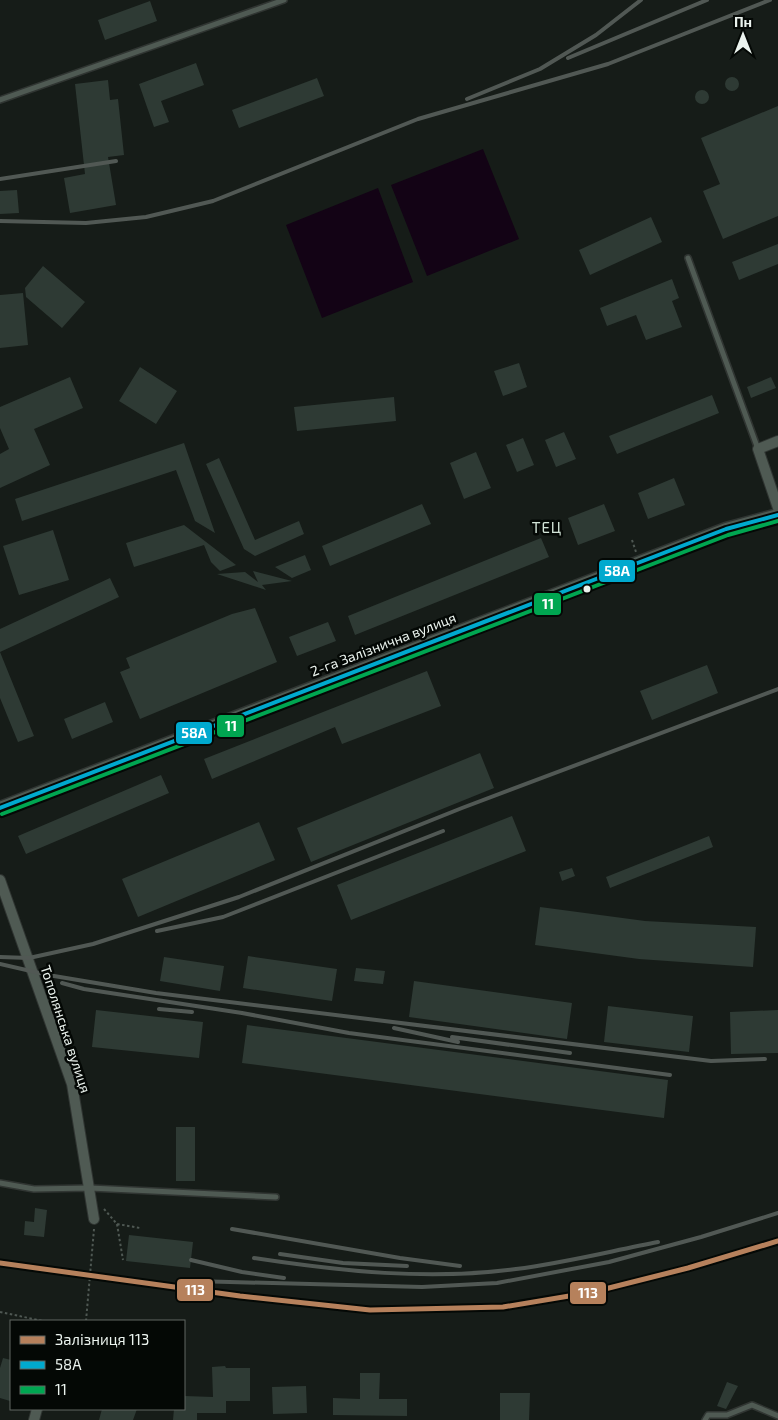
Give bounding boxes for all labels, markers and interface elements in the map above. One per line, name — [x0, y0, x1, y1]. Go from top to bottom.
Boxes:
north arrow — [718, 10, 768, 60]
text: Пн — [734, 13, 752, 30]
district label: ТЕЦ — [532, 518, 562, 536]
line badge: 58А — [598, 559, 636, 583]
text: 58А — [604, 562, 631, 579]
unlabelled marker — [582, 584, 592, 594]
line badge: 11 — [533, 592, 562, 616]
text: 11 — [542, 595, 554, 612]
street label: 2-га Залізнична вулиця — [308, 608, 458, 680]
line badge: 11 — [216, 714, 245, 738]
text: 11 — [225, 717, 237, 734]
line badge: 58А — [175, 721, 213, 745]
text: 58А — [181, 724, 208, 741]
street label: Тополянська вулиця — [37, 963, 95, 1095]
line badge: 113 — [176, 1278, 214, 1302]
text: 113 — [185, 1281, 205, 1298]
line badge: 113 — [569, 1281, 607, 1305]
text: 113 — [578, 1284, 598, 1301]
legend — [10, 1320, 185, 1410]
text: Залізниця 113 — [55, 1330, 149, 1348]
text: 58А — [55, 1355, 82, 1373]
text: 11 — [55, 1380, 67, 1398]

